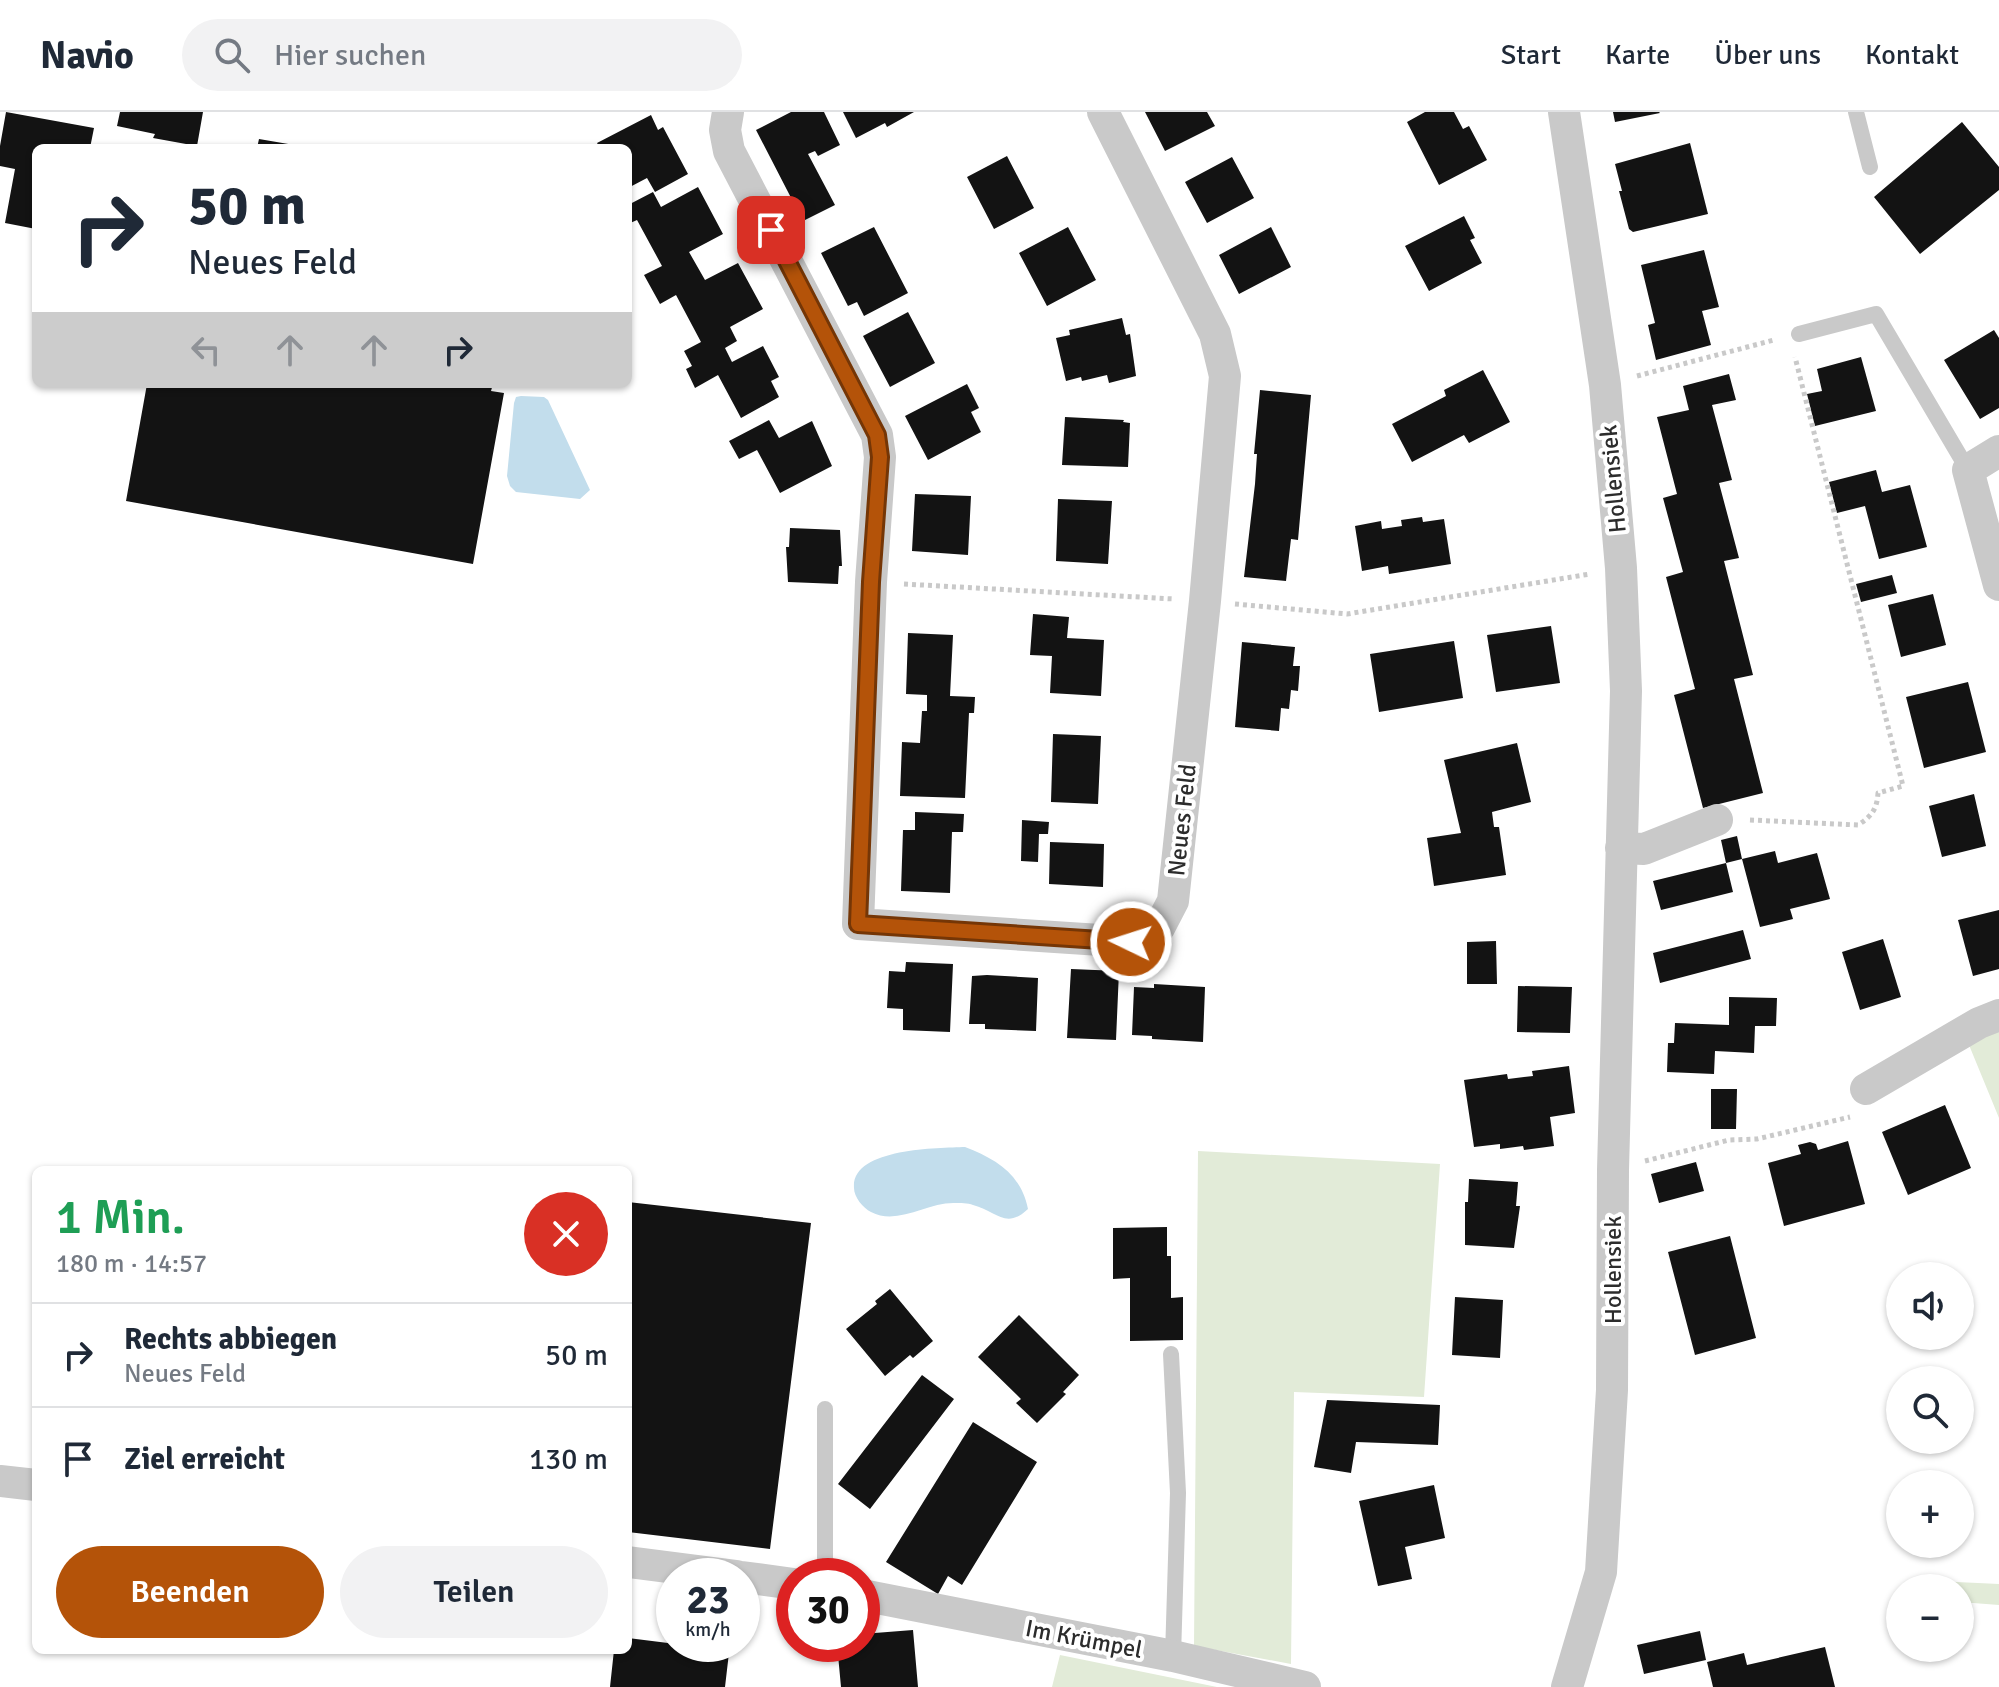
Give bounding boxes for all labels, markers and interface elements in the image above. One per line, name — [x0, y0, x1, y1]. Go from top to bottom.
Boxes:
search box — [182, 19, 742, 91]
text: Navio — [40, 32, 134, 79]
icon: search — [210, 33, 254, 77]
text: Hier suchen — [274, 37, 426, 74]
text: Start — [1501, 38, 1561, 72]
text: Karte — [1605, 38, 1670, 72]
text: Über uns — [1714, 38, 1821, 72]
text: Kontakt — [1865, 38, 1959, 72]
text: 50 m — [188, 171, 306, 240]
icon: right — [56, 176, 160, 280]
pin — [737, 196, 805, 264]
icon: arrive — [749, 208, 793, 252]
text: Neues Feld — [188, 240, 357, 285]
icon: left — [184, 328, 228, 372]
icon: ahead — [268, 328, 312, 372]
icon: ahead — [352, 328, 396, 372]
icon: right — [436, 328, 480, 372]
street label: Hollensiek — [1593, 424, 1633, 534]
street label: Neues Feld — [1161, 762, 1203, 878]
position arrow — [1089, 900, 1173, 984]
text: 1 Min. — [56, 1188, 185, 1247]
button: close — [524, 1192, 608, 1276]
street label: Hollensiek — [1598, 1216, 1628, 1324]
text: 180 m · 14:57 — [56, 1248, 207, 1280]
map controls — [1886, 1262, 1974, 1662]
button: sound — [1886, 1262, 1974, 1350]
text: Rechts abbiegen — [124, 1321, 337, 1358]
icon: right — [56, 1333, 100, 1377]
text: 50 m — [545, 1337, 608, 1374]
text: Neues Feld — [124, 1358, 246, 1390]
button: search — [1886, 1366, 1974, 1454]
icon: arrive — [56, 1437, 100, 1481]
text: Ziel erreicht — [124, 1441, 285, 1478]
text: 130 m — [529, 1441, 608, 1478]
button: + — [1886, 1470, 1974, 1558]
button: Beenden — [56, 1546, 324, 1638]
button: Teilen — [340, 1546, 608, 1638]
speed limit sign: 30 — [776, 1558, 880, 1662]
button: − — [1886, 1574, 1974, 1662]
text: 23 — [686, 1575, 730, 1625]
street label: Im Krümpel — [1023, 1613, 1145, 1665]
text: km/h — [685, 1617, 731, 1642]

